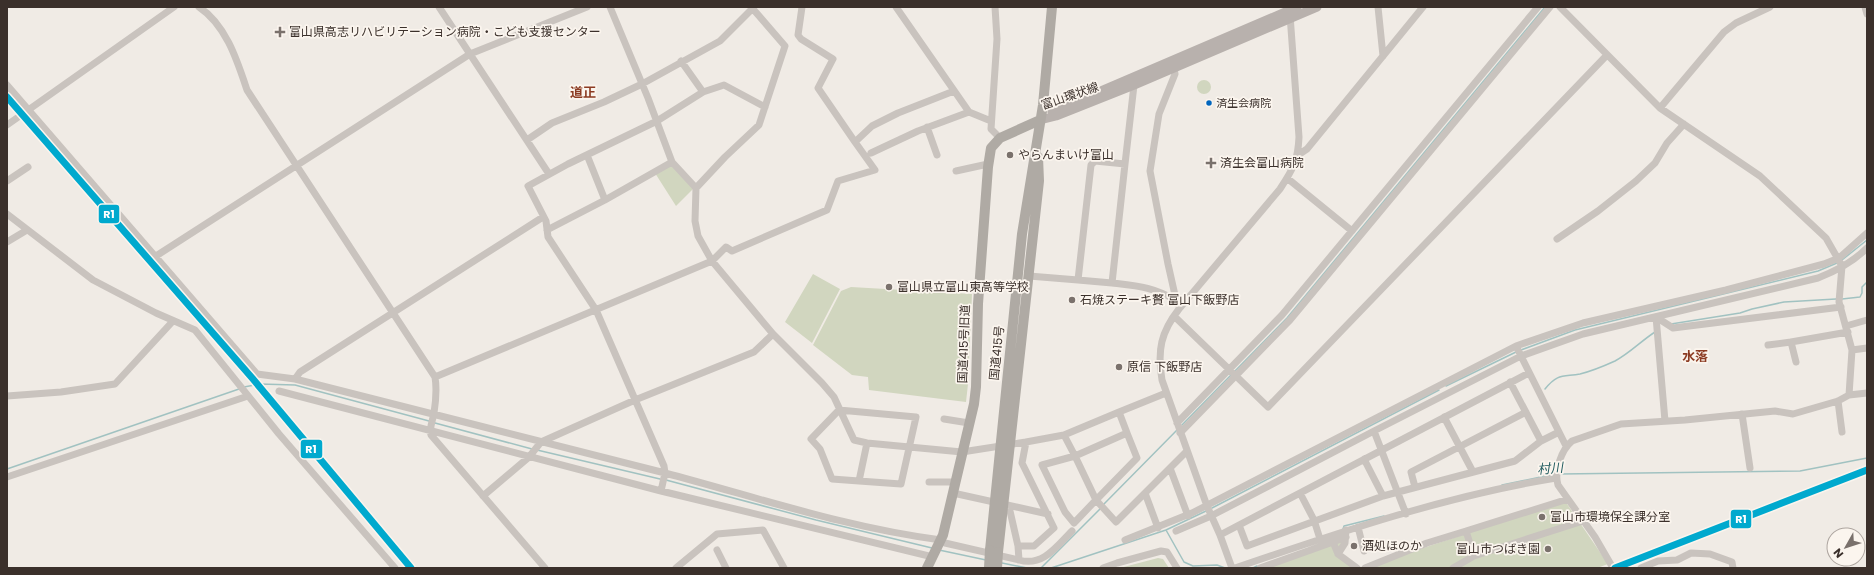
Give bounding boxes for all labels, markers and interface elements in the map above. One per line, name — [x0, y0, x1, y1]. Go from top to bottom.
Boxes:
place label: 富山県高志リハビリテーション病院・こども支援センター — [289, 23, 601, 40]
marker: 富山県高志リハビリテーション病院・こども支援センター — [274, 26, 286, 38]
street label: 富山環状線 — [1039, 78, 1101, 113]
district label: 道正 — [570, 83, 596, 102]
place label: 済生会病院 — [1216, 95, 1271, 111]
marker: 済生会病院 — [1204, 98, 1214, 108]
place label: やらんまいけ富山 — [1018, 146, 1114, 163]
marker: やらんまいけ富山 — [1005, 150, 1015, 160]
place label: 済生会富山病院 — [1220, 154, 1304, 171]
marker: 済生会富山病院 — [1205, 157, 1217, 169]
line badge: R1 — [98, 204, 120, 224]
text: R1 — [103, 206, 115, 222]
place label: 富山県立富山東高等学校 — [897, 278, 1029, 295]
marker: 富山県立富山東高等学校 — [884, 282, 894, 292]
place label: 石焼ステーキ贅 富山下飯野店 — [1080, 291, 1239, 308]
marker: 石焼ステーキ贅 富山下飯野店 — [1067, 295, 1077, 305]
street label: 国道415号旧道 — [954, 304, 973, 384]
street label: 国道415号 — [985, 325, 1008, 381]
district label: 水落 — [1682, 347, 1708, 366]
place label: 原信 下飯野店 — [1127, 358, 1202, 375]
marker: 原信 下飯野店 — [1114, 362, 1124, 372]
line badge: R1 — [300, 439, 323, 459]
text: R1 — [305, 441, 317, 457]
water label: 村川 — [1536, 458, 1566, 479]
place label: 富山市環境保全課分室 — [1550, 508, 1670, 525]
line badge: R1 — [1730, 509, 1752, 529]
text: R1 — [1735, 511, 1747, 527]
marker: 富山市環境保全課分室 — [1537, 512, 1547, 522]
north arrow — [1826, 527, 1866, 567]
place label: 酒処ほのか — [1362, 537, 1422, 554]
place label: 富山市つばき園 — [1456, 540, 1540, 557]
marker: 酒処ほのか — [1349, 541, 1359, 551]
marker: 富山市つばき園 — [1543, 544, 1553, 554]
text: N — [1829, 545, 1847, 562]

